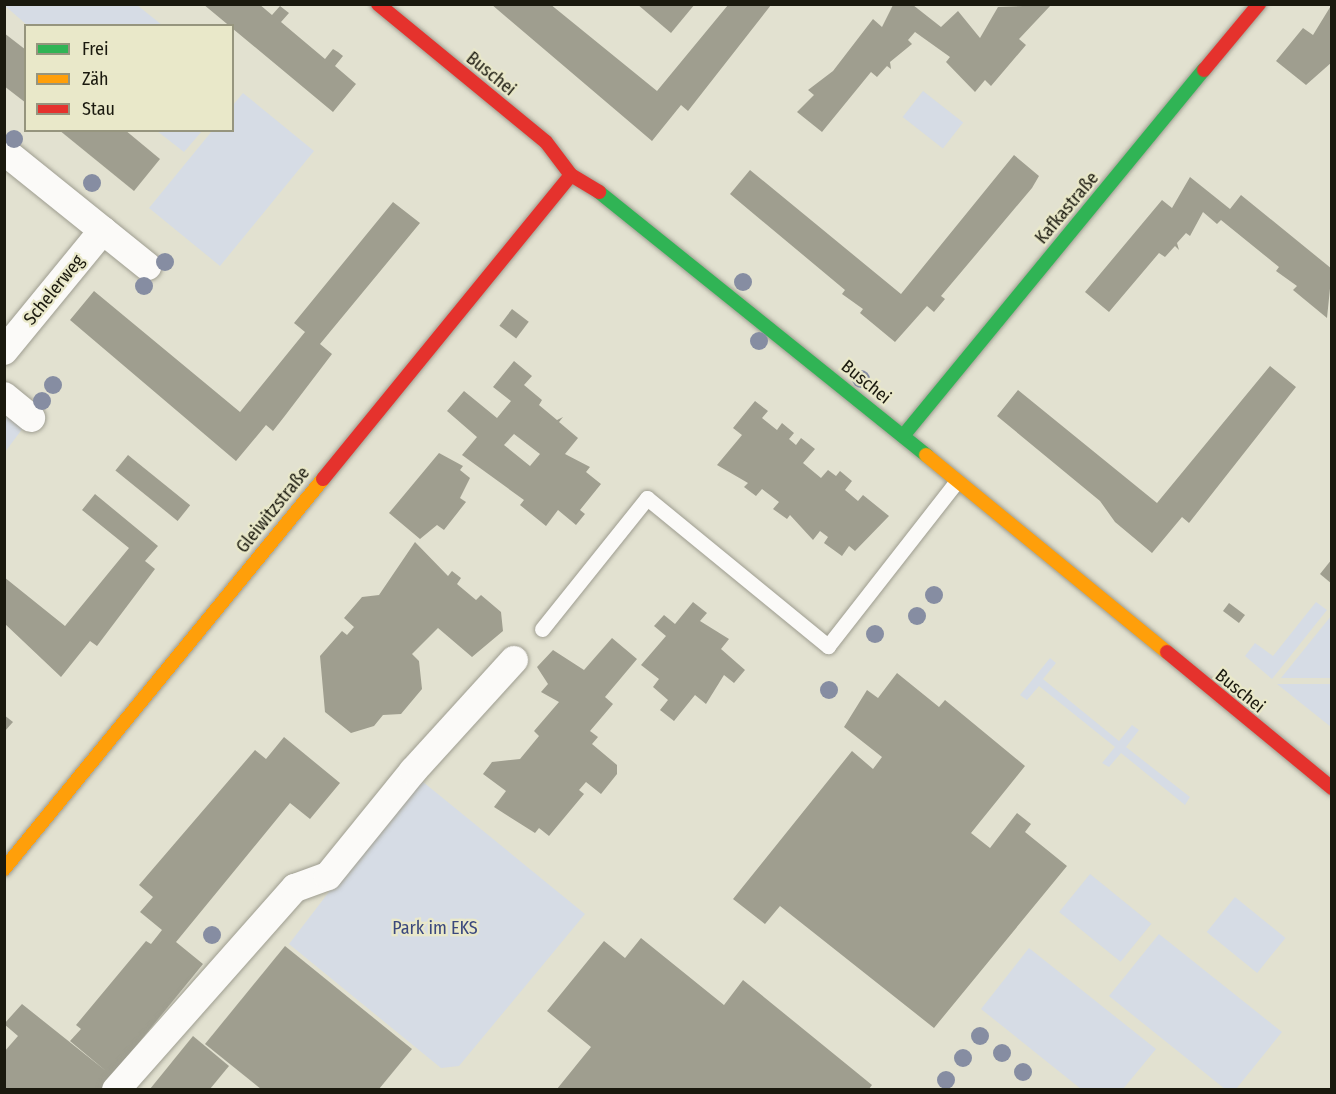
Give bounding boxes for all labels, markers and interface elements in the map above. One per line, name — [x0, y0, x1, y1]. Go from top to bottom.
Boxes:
legend — [24, 24, 234, 132]
text: Frei — [82, 38, 108, 60]
street label: Buschei — [462, 47, 520, 101]
text: Zäh — [82, 68, 109, 90]
text: Stau — [82, 98, 115, 120]
street label: Kafkastraße — [1031, 168, 1103, 248]
street label: Schelerweg — [19, 251, 89, 329]
street label: Buschei — [837, 355, 895, 409]
street label: Gleiwitzstraße — [232, 463, 314, 557]
street label: Buschei — [1211, 664, 1269, 718]
park label: Park im EKS — [392, 917, 478, 939]

